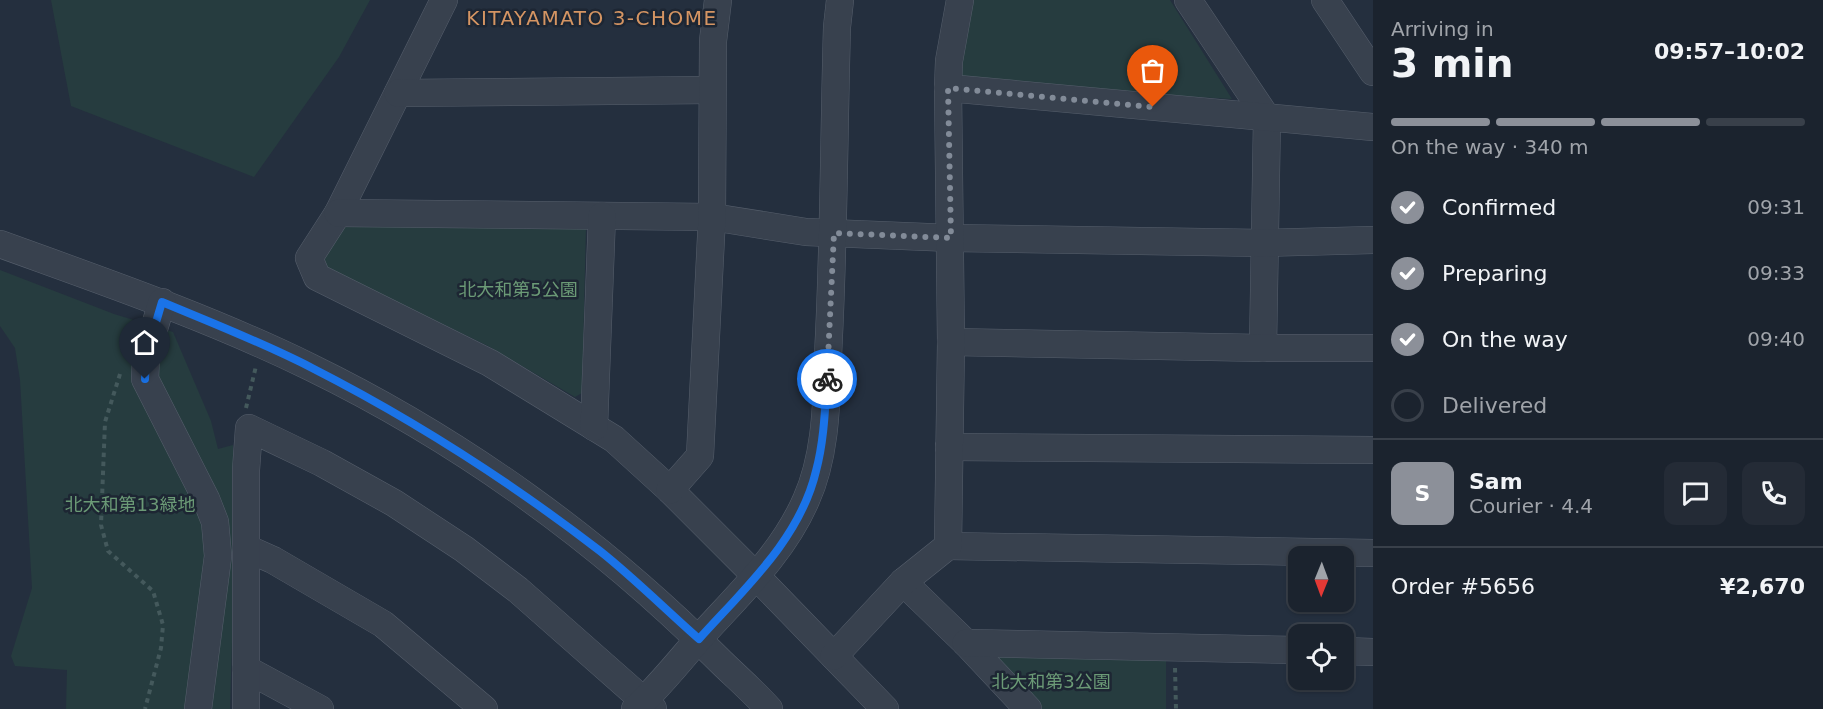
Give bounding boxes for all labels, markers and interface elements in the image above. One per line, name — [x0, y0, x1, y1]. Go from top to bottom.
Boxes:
district label: KITAYAMATO 3-CHOME — [466, 6, 718, 30]
text: Arriving in — [1391, 17, 1494, 41]
text: 09:57–10:02 — [1654, 39, 1805, 64]
text: 3 min — [1391, 41, 1513, 86]
pin — [1127, 45, 1178, 107]
icon: bag — [1136, 54, 1169, 87]
text: On the way · 340 m — [1391, 135, 1589, 159]
icon: check — [1391, 191, 1424, 224]
text: Confirmed — [1442, 195, 1556, 220]
text: 09:31 — [1747, 195, 1805, 219]
icon: check — [1391, 257, 1424, 290]
text: Preparing — [1442, 261, 1548, 286]
text: 09:33 — [1747, 261, 1805, 285]
park label: 北大和第5公園 — [458, 279, 578, 300]
pin — [119, 317, 170, 379]
icon: check — [1391, 323, 1424, 356]
icon: home — [128, 326, 161, 359]
text: On the way — [1442, 327, 1568, 352]
text: 09:40 — [1747, 327, 1805, 351]
courier — [797, 349, 857, 409]
icon: bike — [811, 363, 844, 396]
text: Delivered — [1442, 393, 1547, 418]
button: chat — [1664, 462, 1727, 525]
button: phone — [1742, 462, 1805, 525]
text: Sam — [1469, 469, 1523, 494]
text: S — [1415, 481, 1430, 506]
park label: 北大和第13緑地 — [65, 494, 195, 515]
text: Courier · 4.4 — [1469, 494, 1593, 518]
north arrow — [1288, 546, 1354, 612]
map controls — [1288, 546, 1354, 690]
text: Order #5656 — [1391, 574, 1535, 599]
text: ¥2,670 — [1720, 574, 1805, 599]
button: locate — [1288, 624, 1354, 690]
park label: 北大和第3公園 — [991, 671, 1111, 692]

